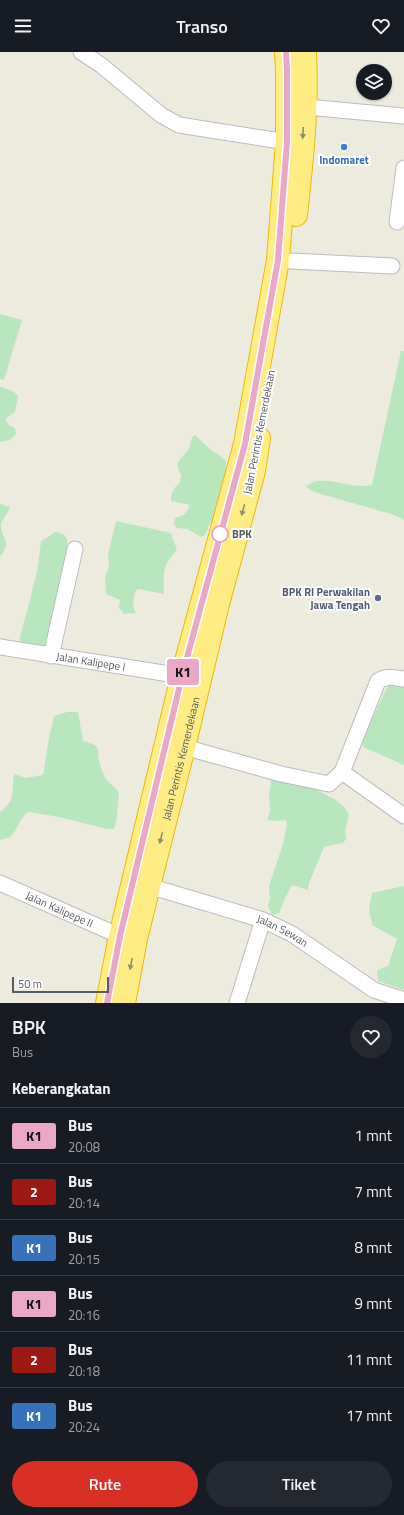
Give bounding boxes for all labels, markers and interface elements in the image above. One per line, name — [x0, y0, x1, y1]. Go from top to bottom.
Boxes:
text: Transo — [176, 13, 228, 40]
icon: menu — [12, 15, 34, 37]
icon: heart — [370, 15, 392, 37]
map controls — [356, 64, 392, 100]
button: layers — [356, 64, 392, 100]
one-way arrow — [300, 127, 307, 139]
marker: Indomaret — [339, 142, 349, 152]
place label: Indomaret — [319, 152, 369, 168]
street label: Jalan Perintis Kemerdekaan — [239, 368, 279, 496]
one-way arrow — [240, 504, 246, 516]
marker: BPK — [211, 525, 229, 543]
place label: BPK — [232, 526, 252, 542]
place label: BPK RI Perwakilan Jawa Tengah — [282, 584, 370, 613]
marker: BPK RI Perwakilan Jawa Tengah — [373, 593, 383, 603]
street label: Jalan Kalipepe I — [55, 648, 127, 675]
line badge: K1 — [165, 659, 201, 685]
text: K1 — [175, 661, 191, 682]
street label: Jalan Perintis Kemerdekaan — [158, 695, 204, 822]
one-way arrow — [158, 831, 164, 844]
street label: Jalan Kalipepe II — [23, 887, 96, 931]
street label: Jalan Sewan — [255, 911, 311, 951]
one-way arrow — [128, 958, 134, 970]
scale bar — [12, 975, 109, 994]
text: 50 m — [18, 976, 42, 992]
text: BPK — [12, 1012, 46, 1041]
button: heart — [350, 1016, 392, 1058]
text: Bus — [12, 1042, 33, 1062]
text: Keberangkatan — [12, 1077, 110, 1100]
text: Bus — [68, 1114, 93, 1137]
text: 1 mnt — [354, 1124, 392, 1147]
text: K1 — [26, 1125, 42, 1146]
text: 20:08 — [68, 1137, 100, 1157]
text: Bus — [68, 1170, 93, 1193]
text: 7 mnt — [354, 1180, 392, 1203]
text: 2 — [30, 1181, 38, 1202]
text: 20:14 — [68, 1193, 100, 1213]
text: Bus — [68, 1226, 93, 1249]
text: 8 mnt — [354, 1236, 392, 1259]
text: K1 — [26, 1237, 42, 1258]
text: 20:15 — [68, 1249, 100, 1269]
text: Bus — [68, 1282, 93, 1305]
text: 9 mnt — [354, 1292, 392, 1315]
text: K1 — [26, 1293, 42, 1314]
text: 20:16 — [68, 1305, 100, 1325]
text: Bus — [68, 1338, 93, 1361]
text: 11 mnt — [346, 1348, 392, 1371]
text: 2 — [30, 1349, 38, 1370]
text: 20:18 — [68, 1361, 100, 1381]
text: Bus — [68, 1394, 93, 1417]
text: 17 mnt — [346, 1404, 392, 1427]
text: K1 — [26, 1405, 42, 1426]
text: 20:24 — [68, 1417, 100, 1437]
button: Rute — [12, 1461, 198, 1507]
button: Tiket — [206, 1461, 392, 1507]

